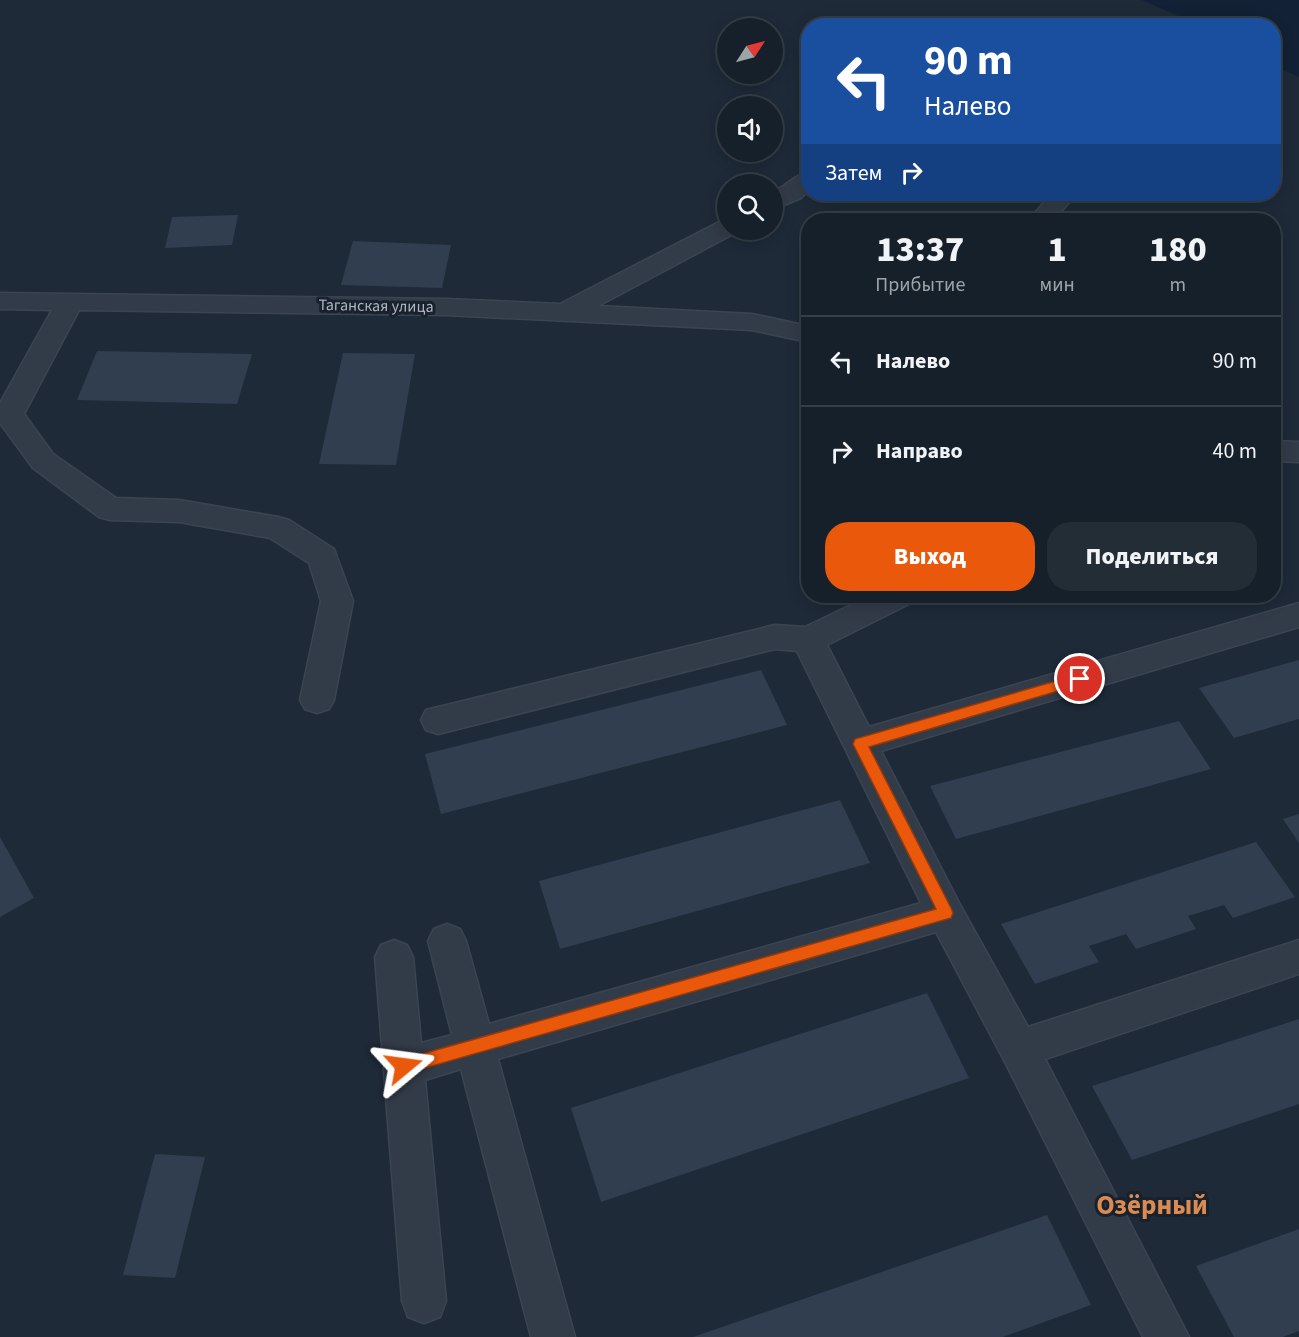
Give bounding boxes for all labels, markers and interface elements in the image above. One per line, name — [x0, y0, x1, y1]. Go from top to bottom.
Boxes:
north arrow — [717, 18, 783, 84]
map controls — [717, 18, 783, 240]
text: 90 m — [924, 31, 1013, 91]
icon: left — [825, 42, 903, 120]
text: Налево — [924, 87, 1011, 126]
button: sound — [717, 96, 783, 162]
icon: right — [895, 156, 928, 189]
text: Затем — [825, 157, 883, 189]
button: search — [717, 174, 783, 240]
text: 13:37 — [876, 224, 964, 275]
text: 1 — [1048, 224, 1067, 275]
text: 180 — [1149, 224, 1207, 275]
text: Прибытие — [875, 271, 965, 299]
text: мин — [1040, 271, 1075, 299]
text: m — [1170, 271, 1186, 299]
street label: Таганская улица — [318, 294, 434, 318]
icon: left — [825, 345, 858, 378]
text: Налево — [876, 345, 950, 377]
text: 90 m — [1212, 345, 1257, 377]
icon: right — [825, 435, 858, 468]
text: Направо — [876, 435, 963, 467]
text: 40 m — [1212, 435, 1257, 467]
button: Выход — [825, 522, 1035, 591]
button: Поделиться — [1047, 522, 1257, 591]
pin — [1054, 653, 1105, 704]
icon: arrive — [1063, 662, 1096, 695]
position arrow — [372, 1034, 436, 1098]
district label: Озёрный — [1096, 1186, 1208, 1225]

